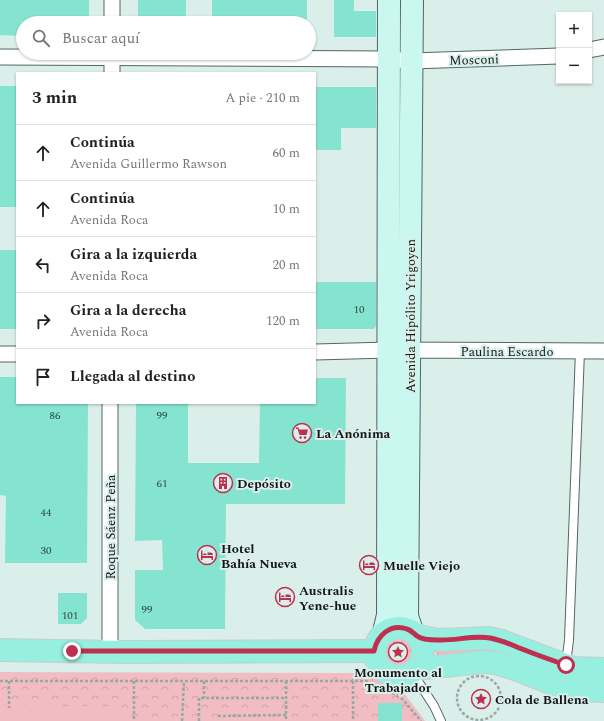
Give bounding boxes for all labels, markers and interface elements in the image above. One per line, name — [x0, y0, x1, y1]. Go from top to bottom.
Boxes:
map controls — [556, 12, 592, 84]
button: + — [556, 12, 592, 48]
search box — [16, 16, 316, 60]
icon: search — [30, 27, 52, 49]
text: Buscar aquí — [62, 27, 140, 50]
button: − — [556, 48, 592, 84]
street label: Mosconi — [449, 49, 499, 71]
text: 3 min — [32, 85, 77, 111]
text: A pie · 210 m — [226, 88, 300, 108]
text: Continúa — [70, 131, 135, 154]
icon: ahead — [32, 142, 54, 164]
text: 60 m — [273, 143, 300, 163]
text: Avenida Guillermo Rawson — [70, 154, 227, 174]
text: Continúa — [70, 187, 135, 210]
icon: ahead — [32, 198, 54, 220]
text: 10 m — [273, 199, 300, 219]
text: Avenida Roca — [70, 210, 148, 230]
street label: Avenida Hipólito Yrigoyen — [401, 239, 421, 393]
text: Gira a la izquierda — [70, 243, 197, 266]
icon: left — [32, 254, 54, 276]
text: 20 m — [273, 255, 300, 275]
text: Avenida Roca — [70, 266, 148, 286]
text: Gira a la derecha — [70, 299, 186, 322]
house number: 10 — [354, 301, 365, 318]
icon: right — [32, 310, 54, 332]
text: 120 m — [266, 311, 300, 331]
text: Avenida Roca — [70, 322, 148, 342]
street label: Paulina Escardo — [461, 342, 553, 362]
text: Llegada al destino — [70, 365, 195, 388]
icon: arrive — [32, 366, 54, 388]
house number: 86 — [50, 407, 61, 424]
house number: 99 — [157, 407, 168, 424]
supermarket icon: La Anónima — [291, 422, 313, 444]
place label: La Anónima — [316, 424, 391, 444]
building icon: Depósito — [212, 472, 234, 494]
street label: Roque Sáenz Peña — [101, 474, 121, 579]
place label: Depósito — [237, 474, 291, 494]
house number: 61 — [157, 475, 168, 492]
house number: 44 — [41, 504, 52, 521]
place label: Hotel Bahía Nueva — [221, 539, 297, 574]
house number: 30 — [41, 542, 52, 559]
hotel icon: Hotel Bahía Nueva — [196, 544, 218, 566]
hotel icon: Muelle Viejo — [358, 554, 380, 576]
place label: Muelle Viejo — [383, 556, 460, 576]
place label: Australis Yene-hue — [299, 581, 356, 616]
hotel icon: Australis Yene-hue — [274, 586, 296, 608]
house number: 99 — [142, 601, 153, 618]
house number: 101 — [62, 607, 78, 624]
place icon: Monumento al Trabajador — [387, 641, 409, 663]
route end — [63, 642, 81, 660]
route start — [557, 656, 575, 674]
place label: Monumento al Trabajador — [354, 663, 442, 698]
place icon: Cola de Ballena — [470, 688, 492, 710]
place label: Cola de Ballena — [495, 690, 589, 710]

